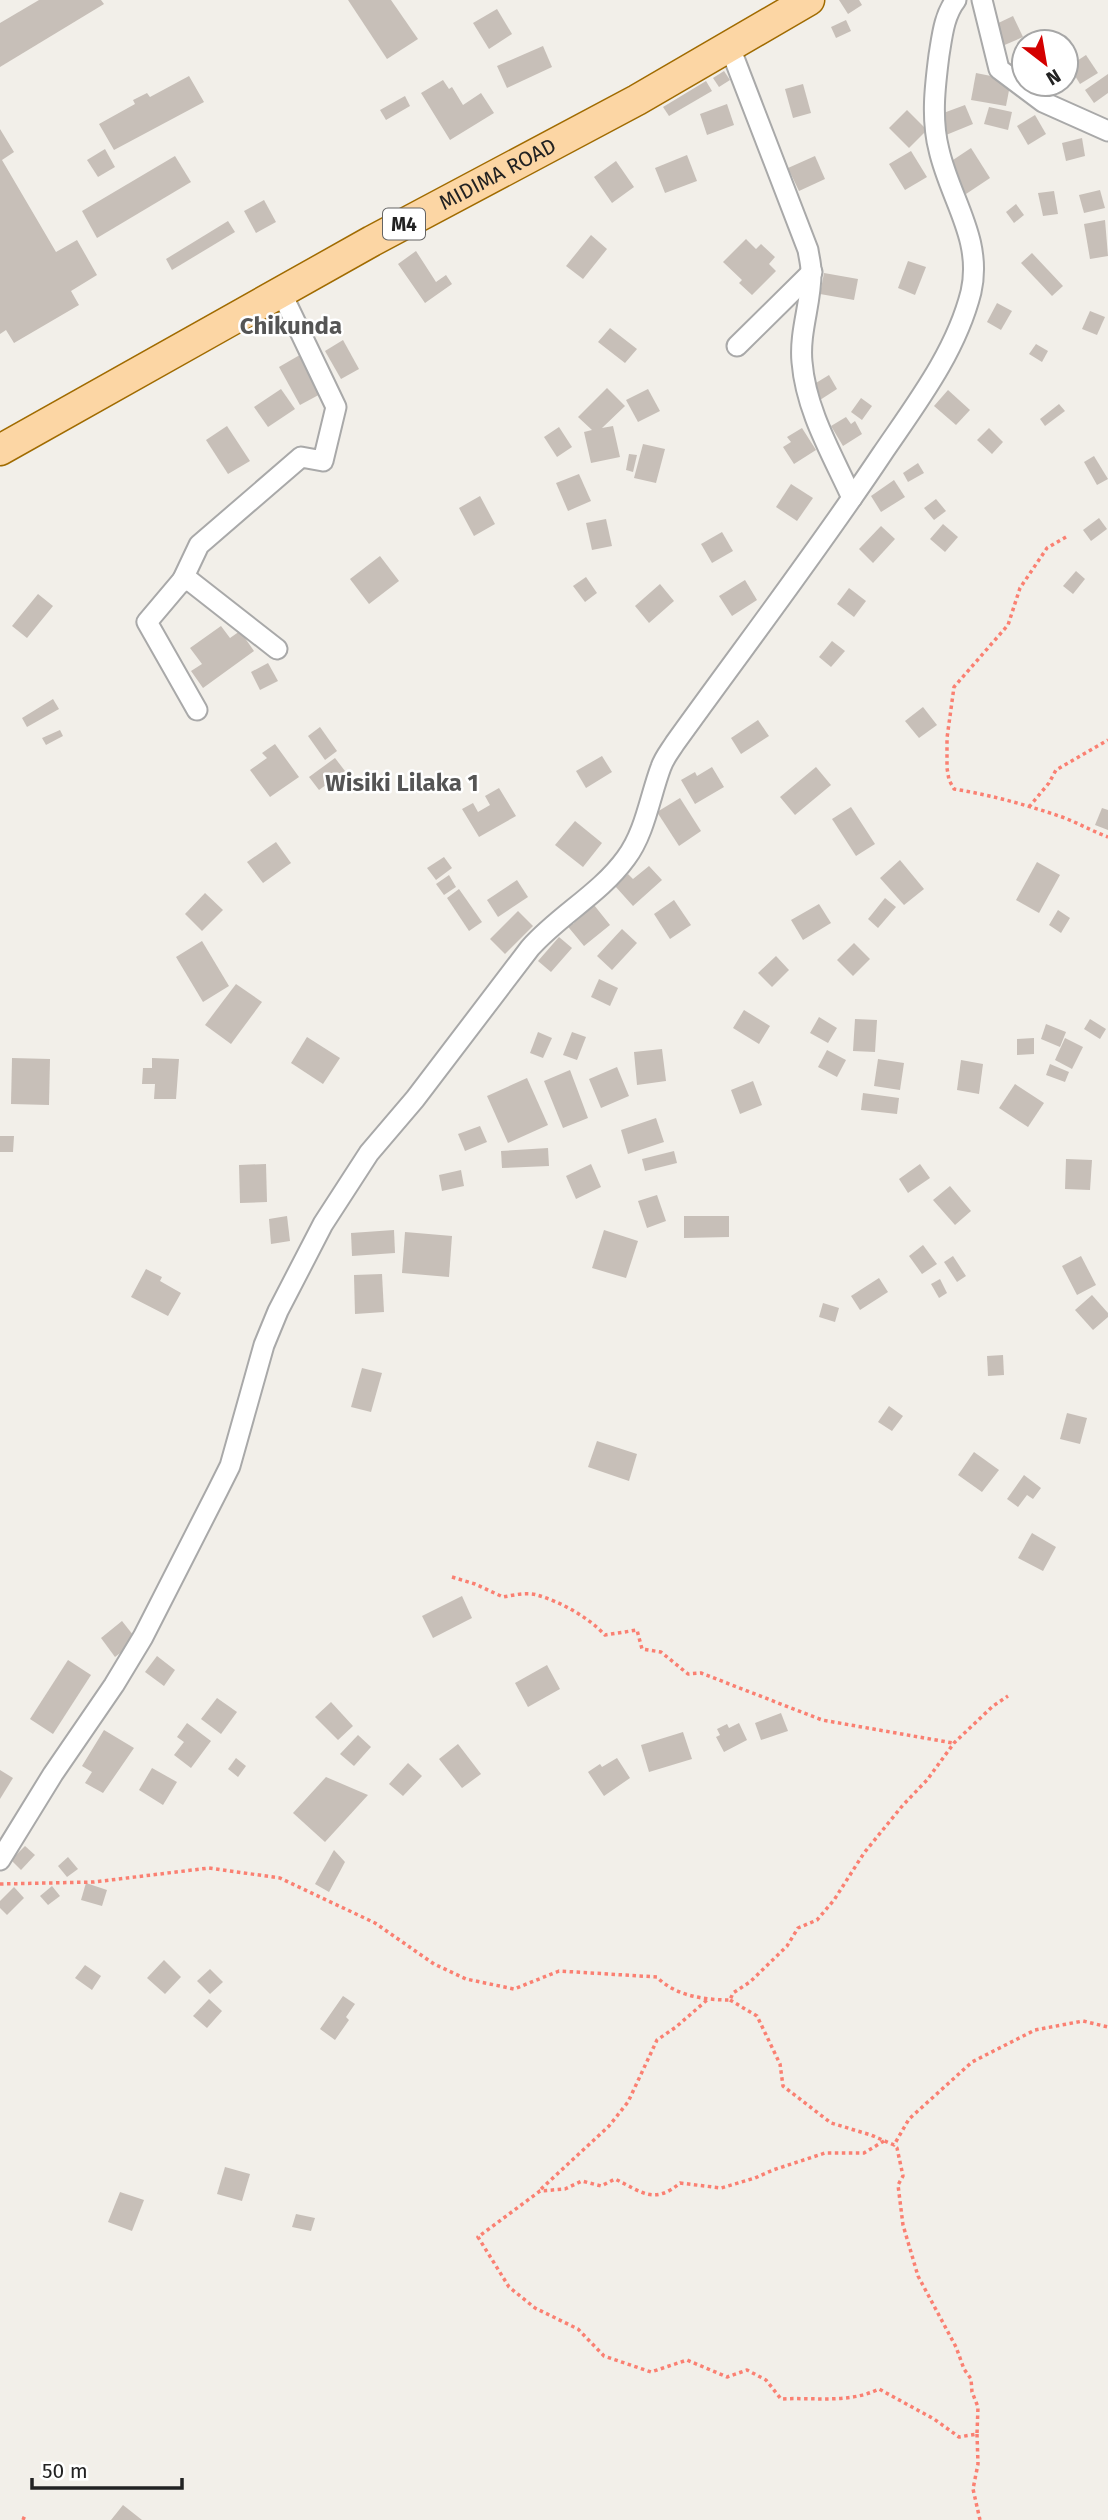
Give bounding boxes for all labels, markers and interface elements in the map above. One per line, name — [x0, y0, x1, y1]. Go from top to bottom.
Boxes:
north arrow — [1010, 28, 1080, 98]
text: N — [1042, 64, 1065, 90]
street label: MIDIMA ROAD — [435, 132, 561, 216]
road number: M4 — [383, 208, 425, 240]
district label: Chikunda — [240, 312, 342, 340]
district label: Wisiki Lilaka 1 — [325, 769, 479, 797]
scale bar — [32, 2446, 182, 2490]
text: 50 m — [42, 2458, 88, 2484]

